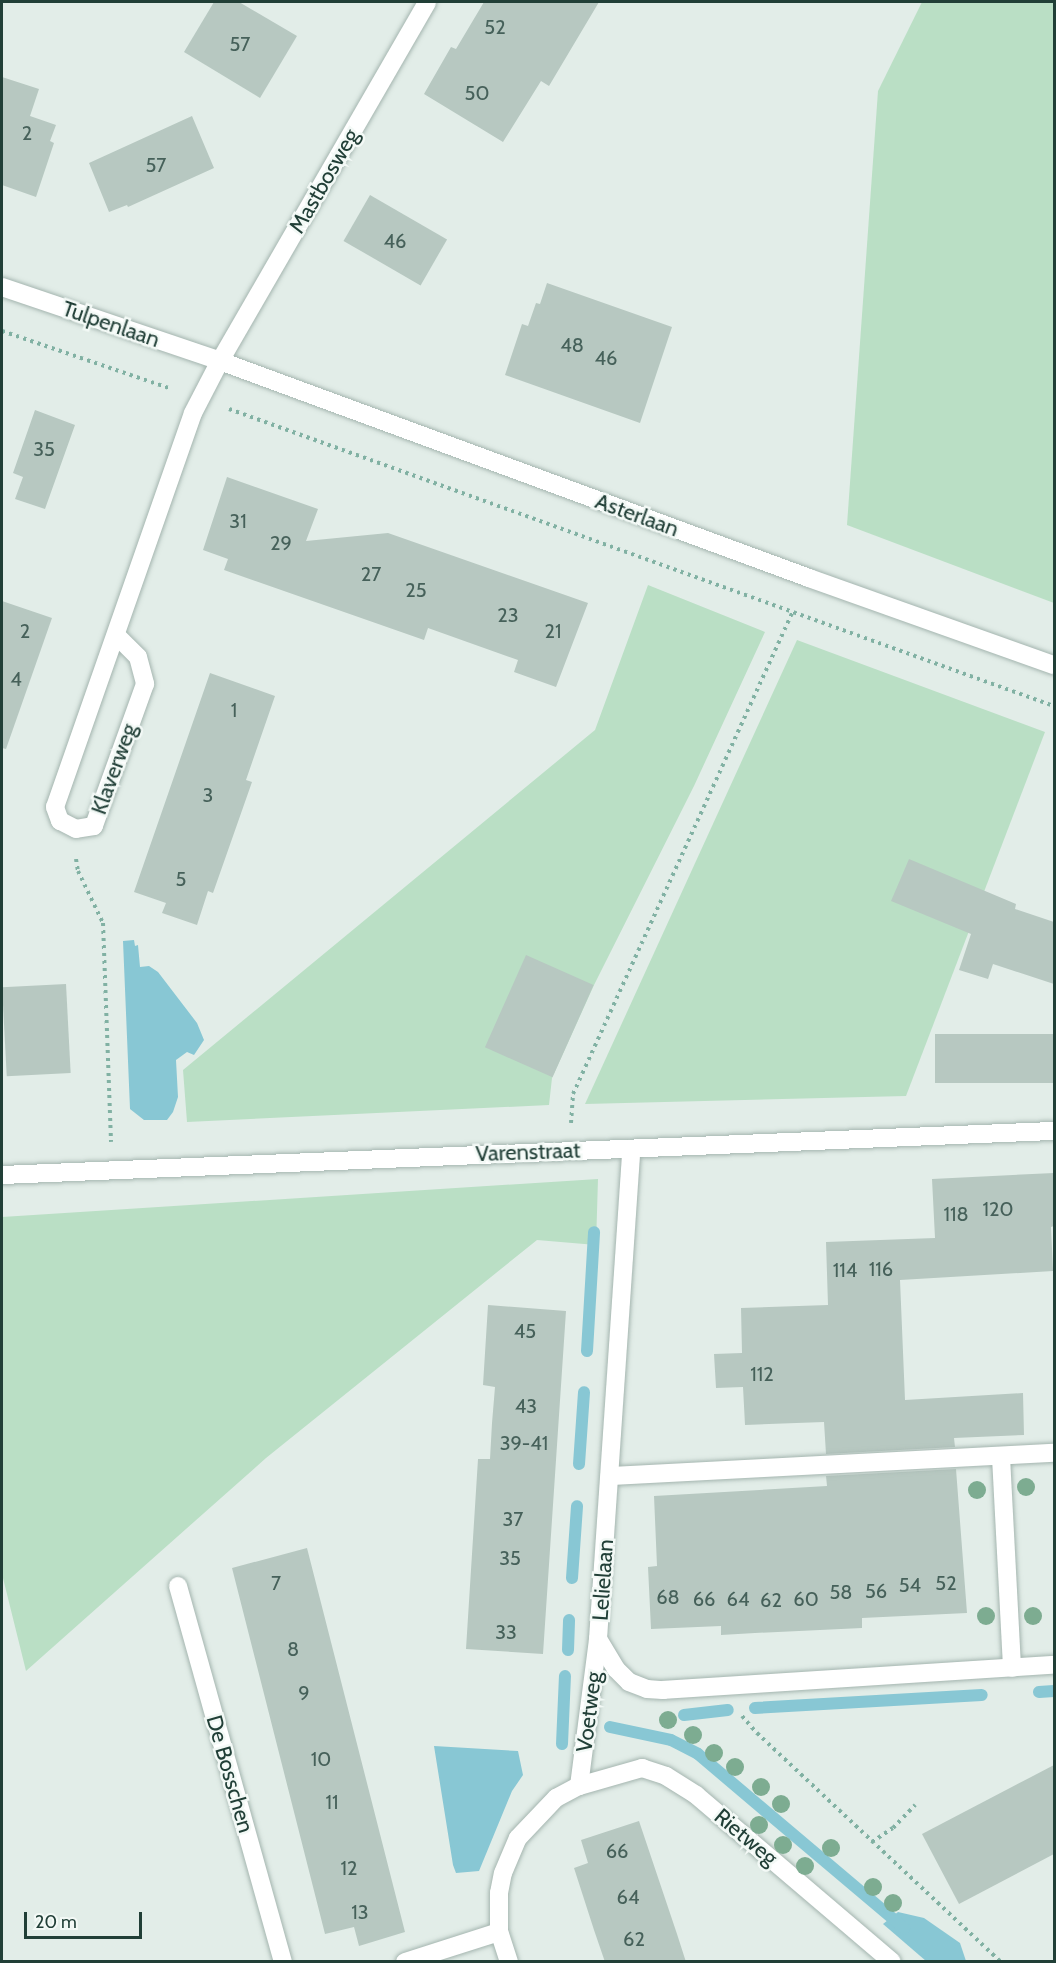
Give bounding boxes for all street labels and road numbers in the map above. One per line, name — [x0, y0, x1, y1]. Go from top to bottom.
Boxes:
street label: Mastbosweg — [283, 124, 365, 238]
street label: Tulpenlaan — [59, 295, 163, 353]
street label: Asterlaan — [592, 488, 682, 542]
street label: Klaverweg — [85, 720, 143, 818]
street label: Varenstraat — [475, 1137, 581, 1167]
street label: Lelielaan — [587, 1538, 619, 1622]
street label: Voetweg — [571, 1670, 607, 1754]
street label: De Bosschen — [201, 1712, 259, 1836]
street label: Rietweg — [709, 1803, 783, 1871]

